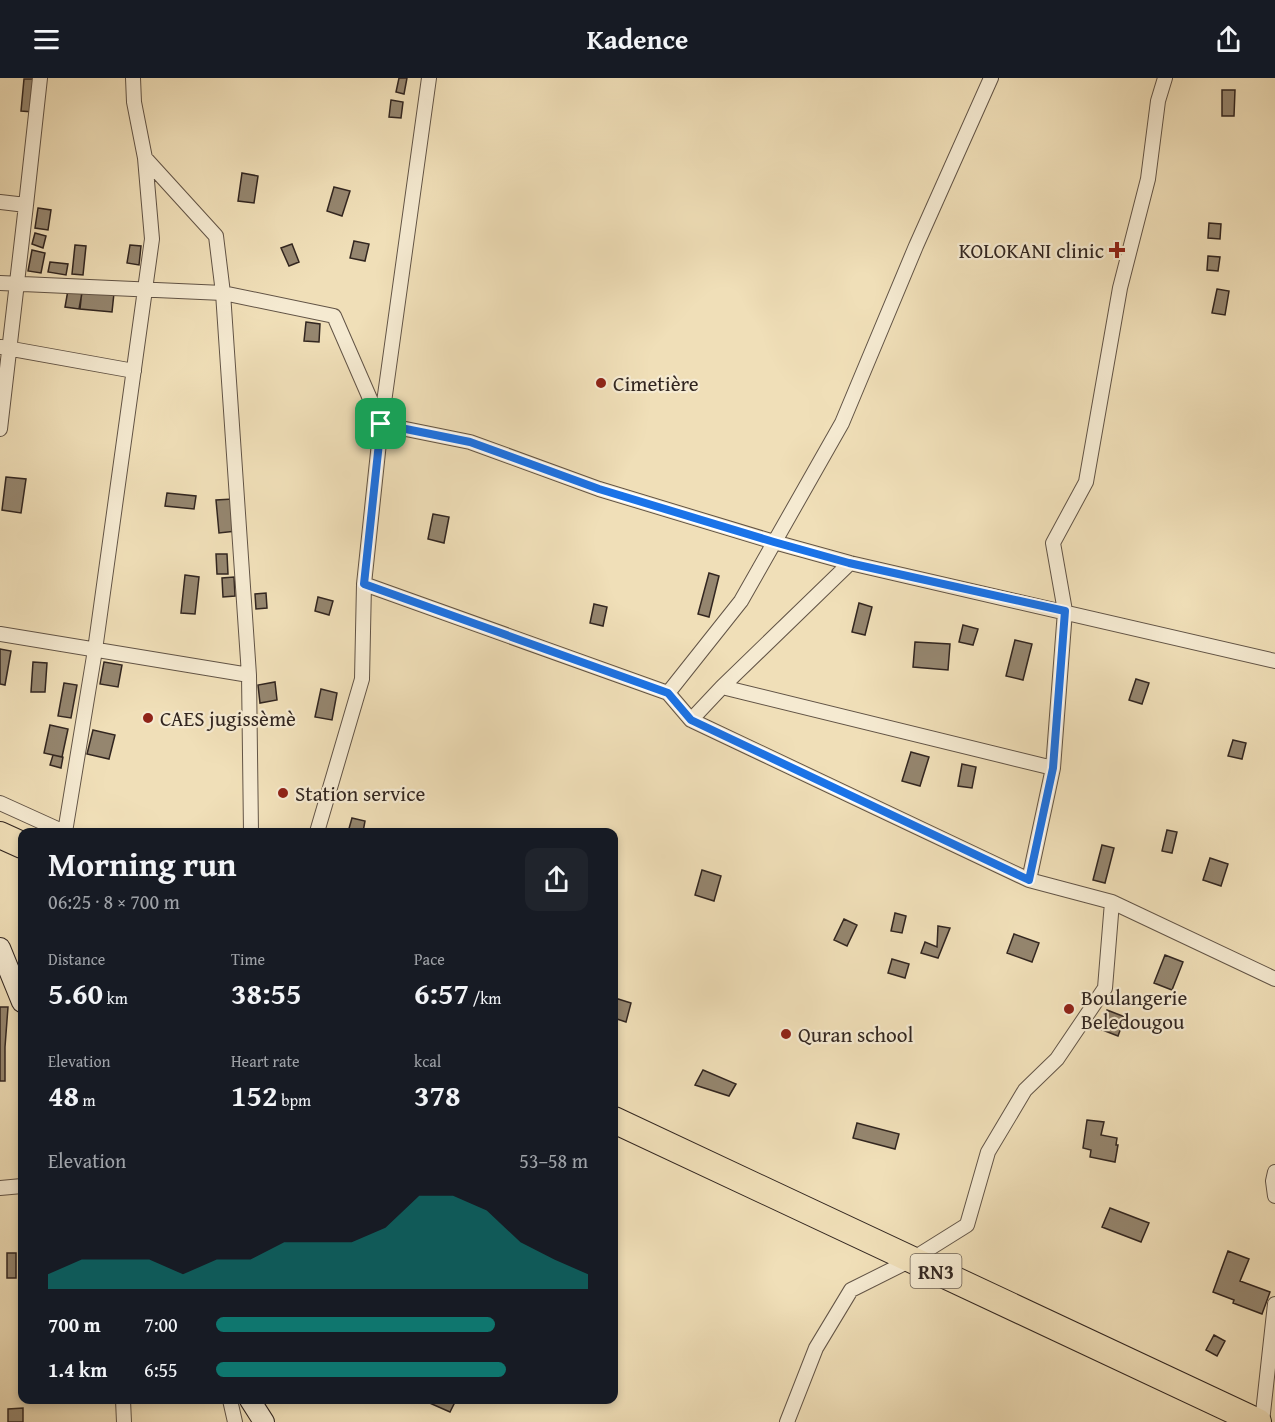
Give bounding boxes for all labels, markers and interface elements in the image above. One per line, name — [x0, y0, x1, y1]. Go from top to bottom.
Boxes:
text: Kadence — [587, 19, 688, 59]
icon: menu — [30, 23, 63, 56]
icon: share — [1212, 23, 1245, 56]
place label: KOLOKANI clinic — [959, 235, 1104, 266]
marker: KOLOKANI clinic — [1108, 241, 1126, 259]
place label: Cimetière — [613, 368, 699, 399]
marker: Cimetière — [594, 376, 608, 390]
pin — [355, 398, 406, 449]
icon: arrive — [364, 407, 397, 440]
place label: CAES jugissèmè — [160, 703, 296, 734]
marker: CAES jugissèmè — [141, 711, 155, 725]
place label: Station service — [295, 778, 426, 809]
marker: Station service — [276, 786, 290, 800]
text: Morning run — [48, 840, 237, 888]
button: share — [525, 848, 588, 911]
text: 06:25 · 8 × 700 m — [48, 887, 180, 916]
text: Distance — [48, 947, 105, 971]
text: Time — [231, 947, 265, 971]
text: Pace — [414, 947, 445, 971]
text: 5.60 — [48, 971, 103, 1015]
text: 38:55 — [231, 971, 302, 1015]
text: 6:57 — [414, 971, 469, 1015]
place label: Boulangerie Beledougou — [1081, 982, 1187, 1037]
text: km — [103, 986, 128, 1010]
text: /km — [469, 986, 501, 1010]
marker: Boulangerie Beledougou — [1062, 1002, 1076, 1016]
place label: Quran school — [798, 1019, 913, 1050]
marker: Quran school — [779, 1027, 793, 1041]
text: Elevation — [48, 1049, 111, 1073]
text: Heart rate — [231, 1049, 300, 1073]
text: kcal — [414, 1049, 441, 1073]
text: 48 — [48, 1073, 79, 1117]
text: 152 — [231, 1073, 278, 1117]
text: 378 — [414, 1073, 461, 1117]
text: m — [79, 1088, 96, 1112]
text: bpm — [278, 1088, 311, 1112]
text: Elevation — [48, 1146, 126, 1175]
text: 53–58 m — [519, 1146, 588, 1175]
road number: RN3 — [910, 1254, 962, 1288]
text: 700 m — [48, 1310, 101, 1339]
text: 7:00 — [144, 1310, 178, 1339]
text: 1.4 km — [48, 1355, 107, 1384]
text: 6:55 — [144, 1355, 178, 1384]

